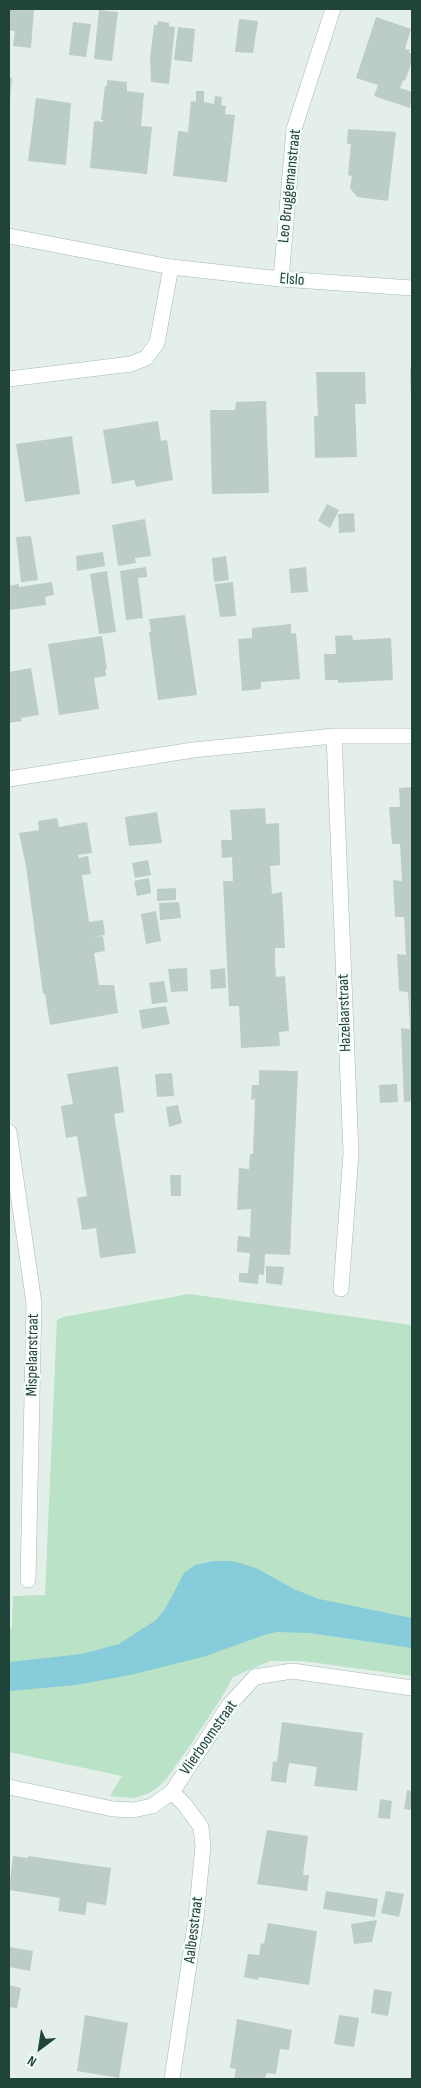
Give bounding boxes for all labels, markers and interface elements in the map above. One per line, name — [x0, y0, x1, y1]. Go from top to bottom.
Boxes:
street label: Leo Bruggemanstraat — [274, 128, 306, 244]
street label: Elslo — [279, 270, 305, 290]
street label: Hazelaarstraat — [334, 974, 356, 1052]
street label: Mispelaarstraat — [23, 1313, 43, 1397]
street label: Vlierboomstraat — [176, 1697, 242, 1779]
street label: Aalbesstraat — [180, 1896, 208, 1964]
north arrow — [15, 2023, 65, 2073]
text: N — [24, 2052, 40, 2071]

